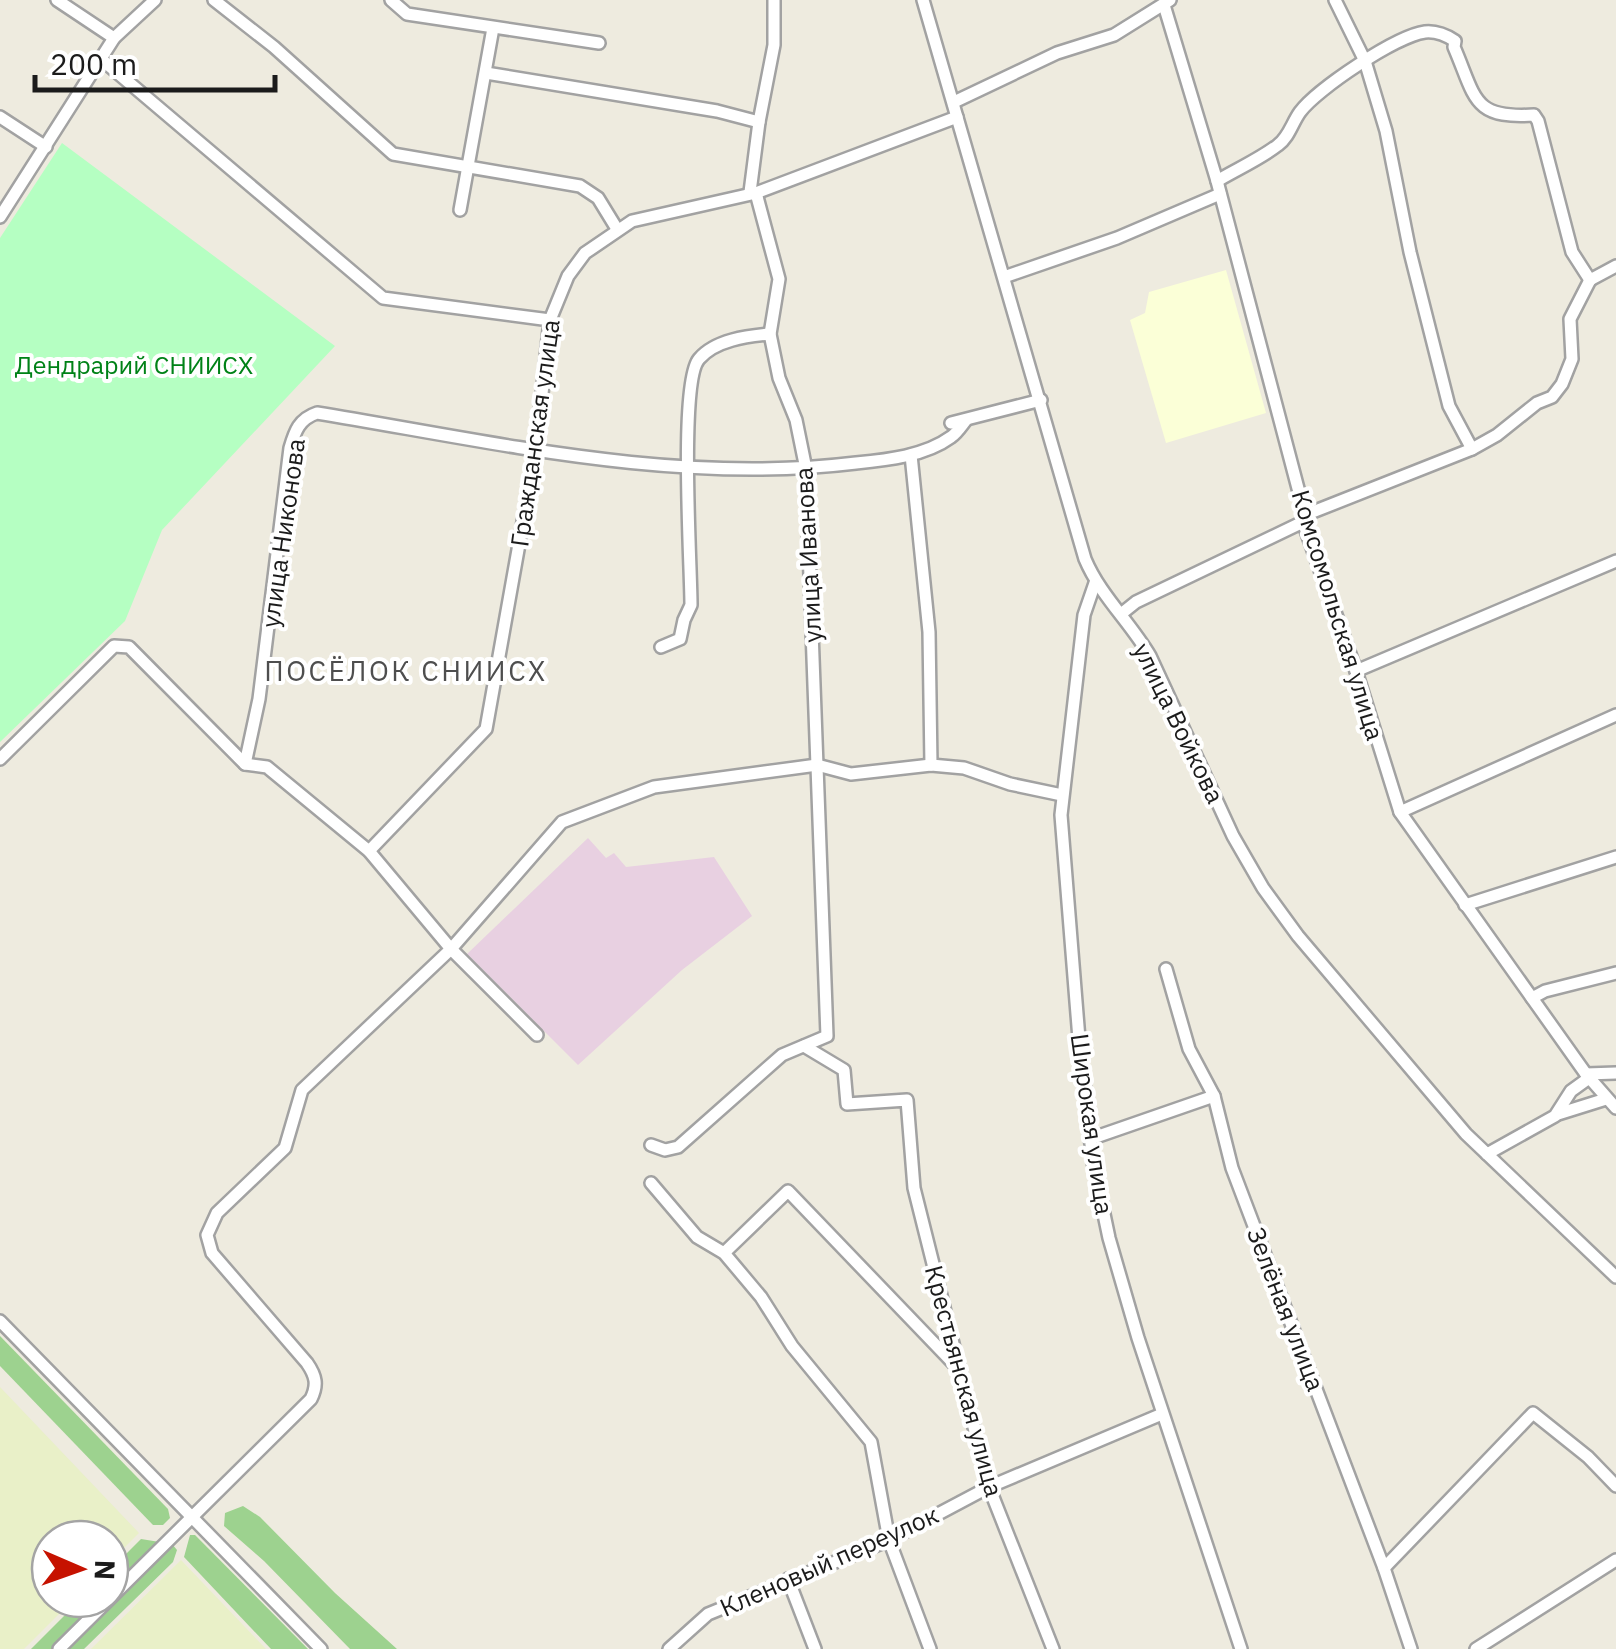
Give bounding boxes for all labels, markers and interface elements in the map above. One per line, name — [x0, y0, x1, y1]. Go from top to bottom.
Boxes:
scale bar — [35, 30, 275, 92]
text: 200 m — [50, 44, 137, 83]
street label: Гражданская улица — [502, 317, 567, 549]
park label: Дендрарий СНИИСХ — [15, 348, 253, 381]
street label: улица Никонова — [253, 436, 312, 630]
street label: улица Иванова — [786, 466, 829, 644]
street label: Комсомольская улица — [1285, 486, 1392, 744]
street label: улица Войкова — [1126, 637, 1233, 809]
district label: ПОСЁЛОК СНИИСХ — [264, 652, 548, 689]
street label: Широкая улица — [1063, 1031, 1122, 1217]
street label: Зелёная улица — [1240, 1222, 1333, 1395]
street label: Крестьянская улица — [918, 1262, 1011, 1500]
street label: Кленовый переулок — [714, 1497, 943, 1624]
north arrow — [30, 1519, 130, 1619]
text: N — [87, 1559, 124, 1581]

